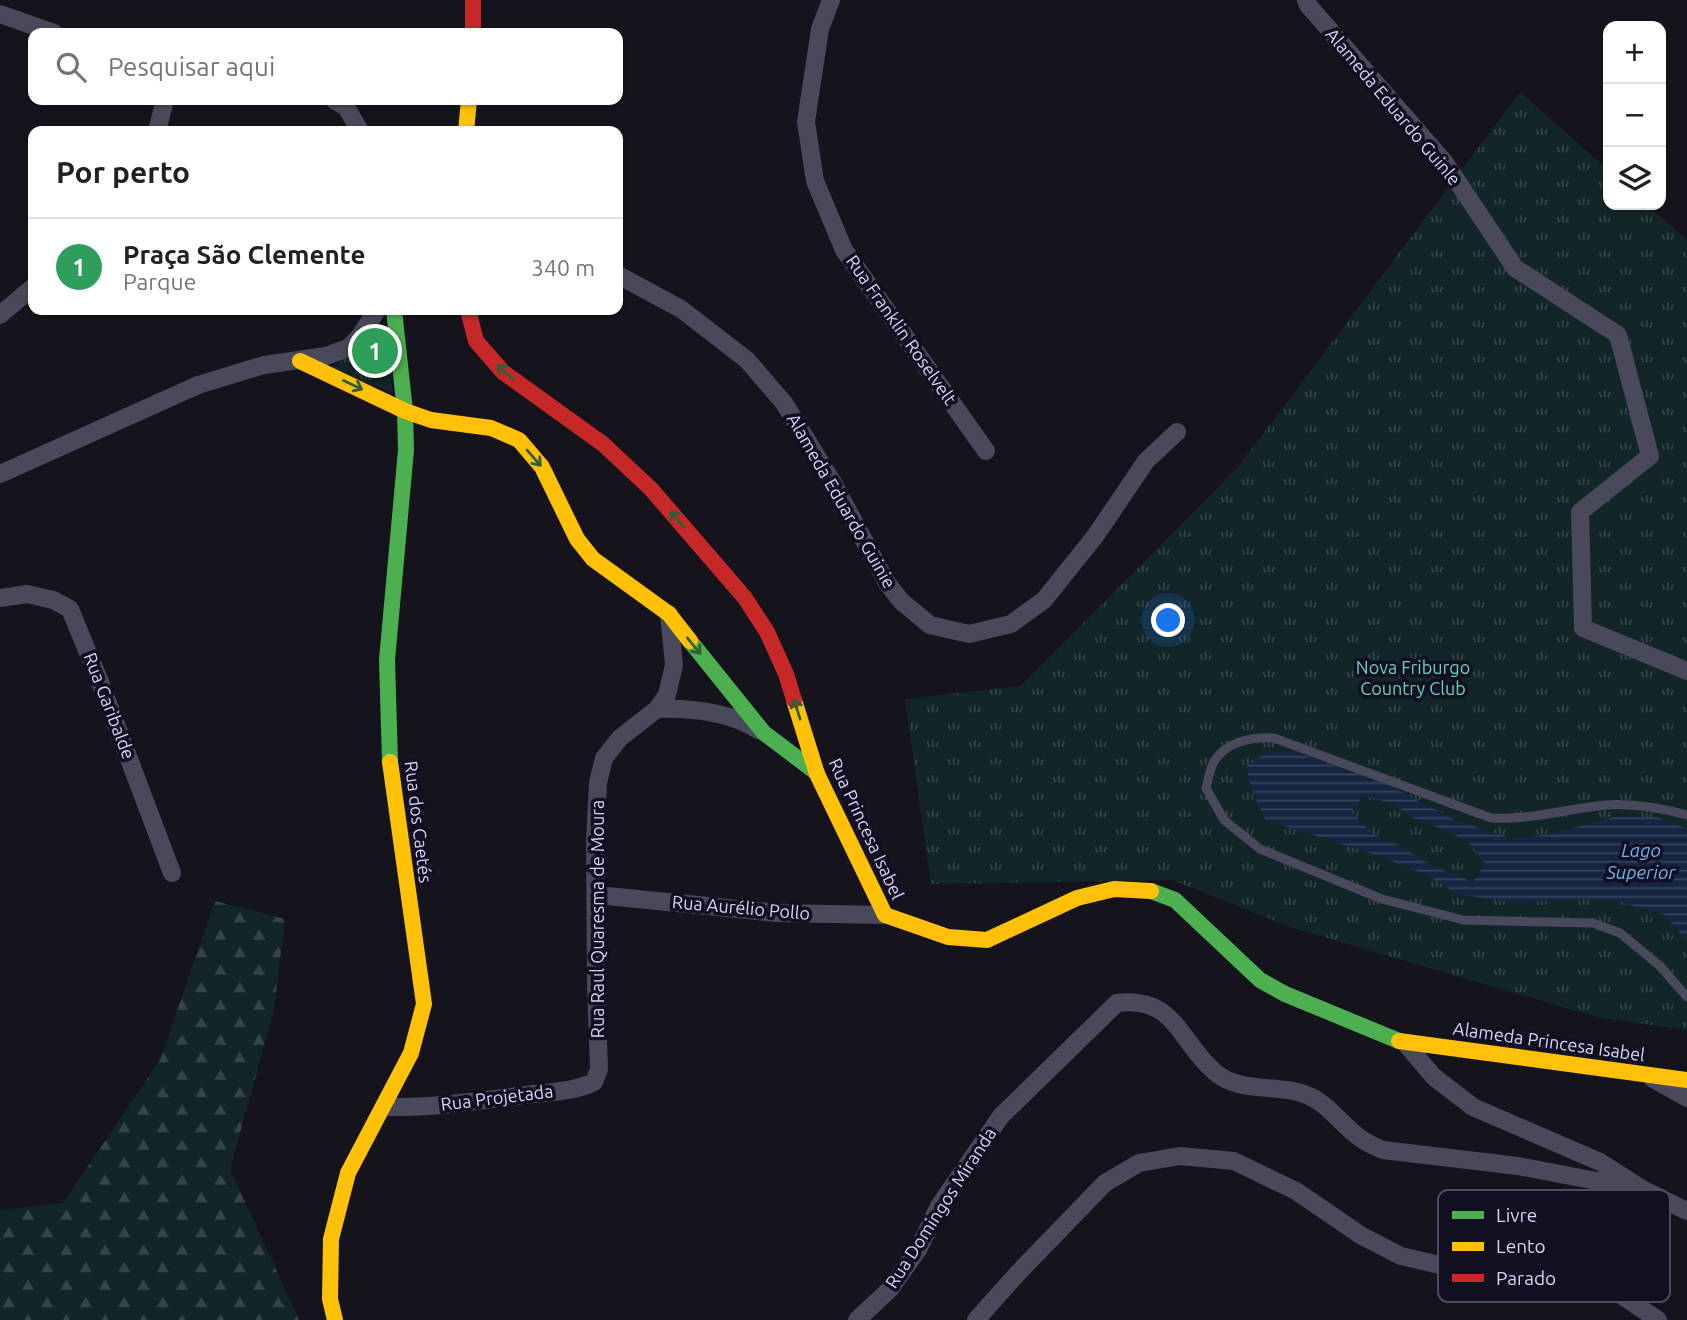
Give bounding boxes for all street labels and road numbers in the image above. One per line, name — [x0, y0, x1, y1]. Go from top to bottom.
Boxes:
street label: Alameda Eduardo Guinle — [1322, 24, 1465, 189]
street label: Rua Franklin Roselvelt — [843, 251, 961, 408]
street label: Alameda Eduardo Guinie — [784, 410, 900, 591]
street label: Rua Garibalde — [80, 650, 139, 762]
street label: Rua Princesa Isabel — [825, 755, 909, 903]
street label: Rua dos Caetés — [402, 760, 436, 884]
street label: Rua Raul Quaresma de Moura — [587, 800, 608, 1038]
street label: Rua Aurélio Pollo — [671, 891, 811, 923]
street label: Alameda Princesa Isabel — [1452, 1018, 1647, 1064]
street label: Rua Projetada — [439, 1080, 554, 1114]
street label: Rua Domingos Miranda — [881, 1123, 1000, 1291]

